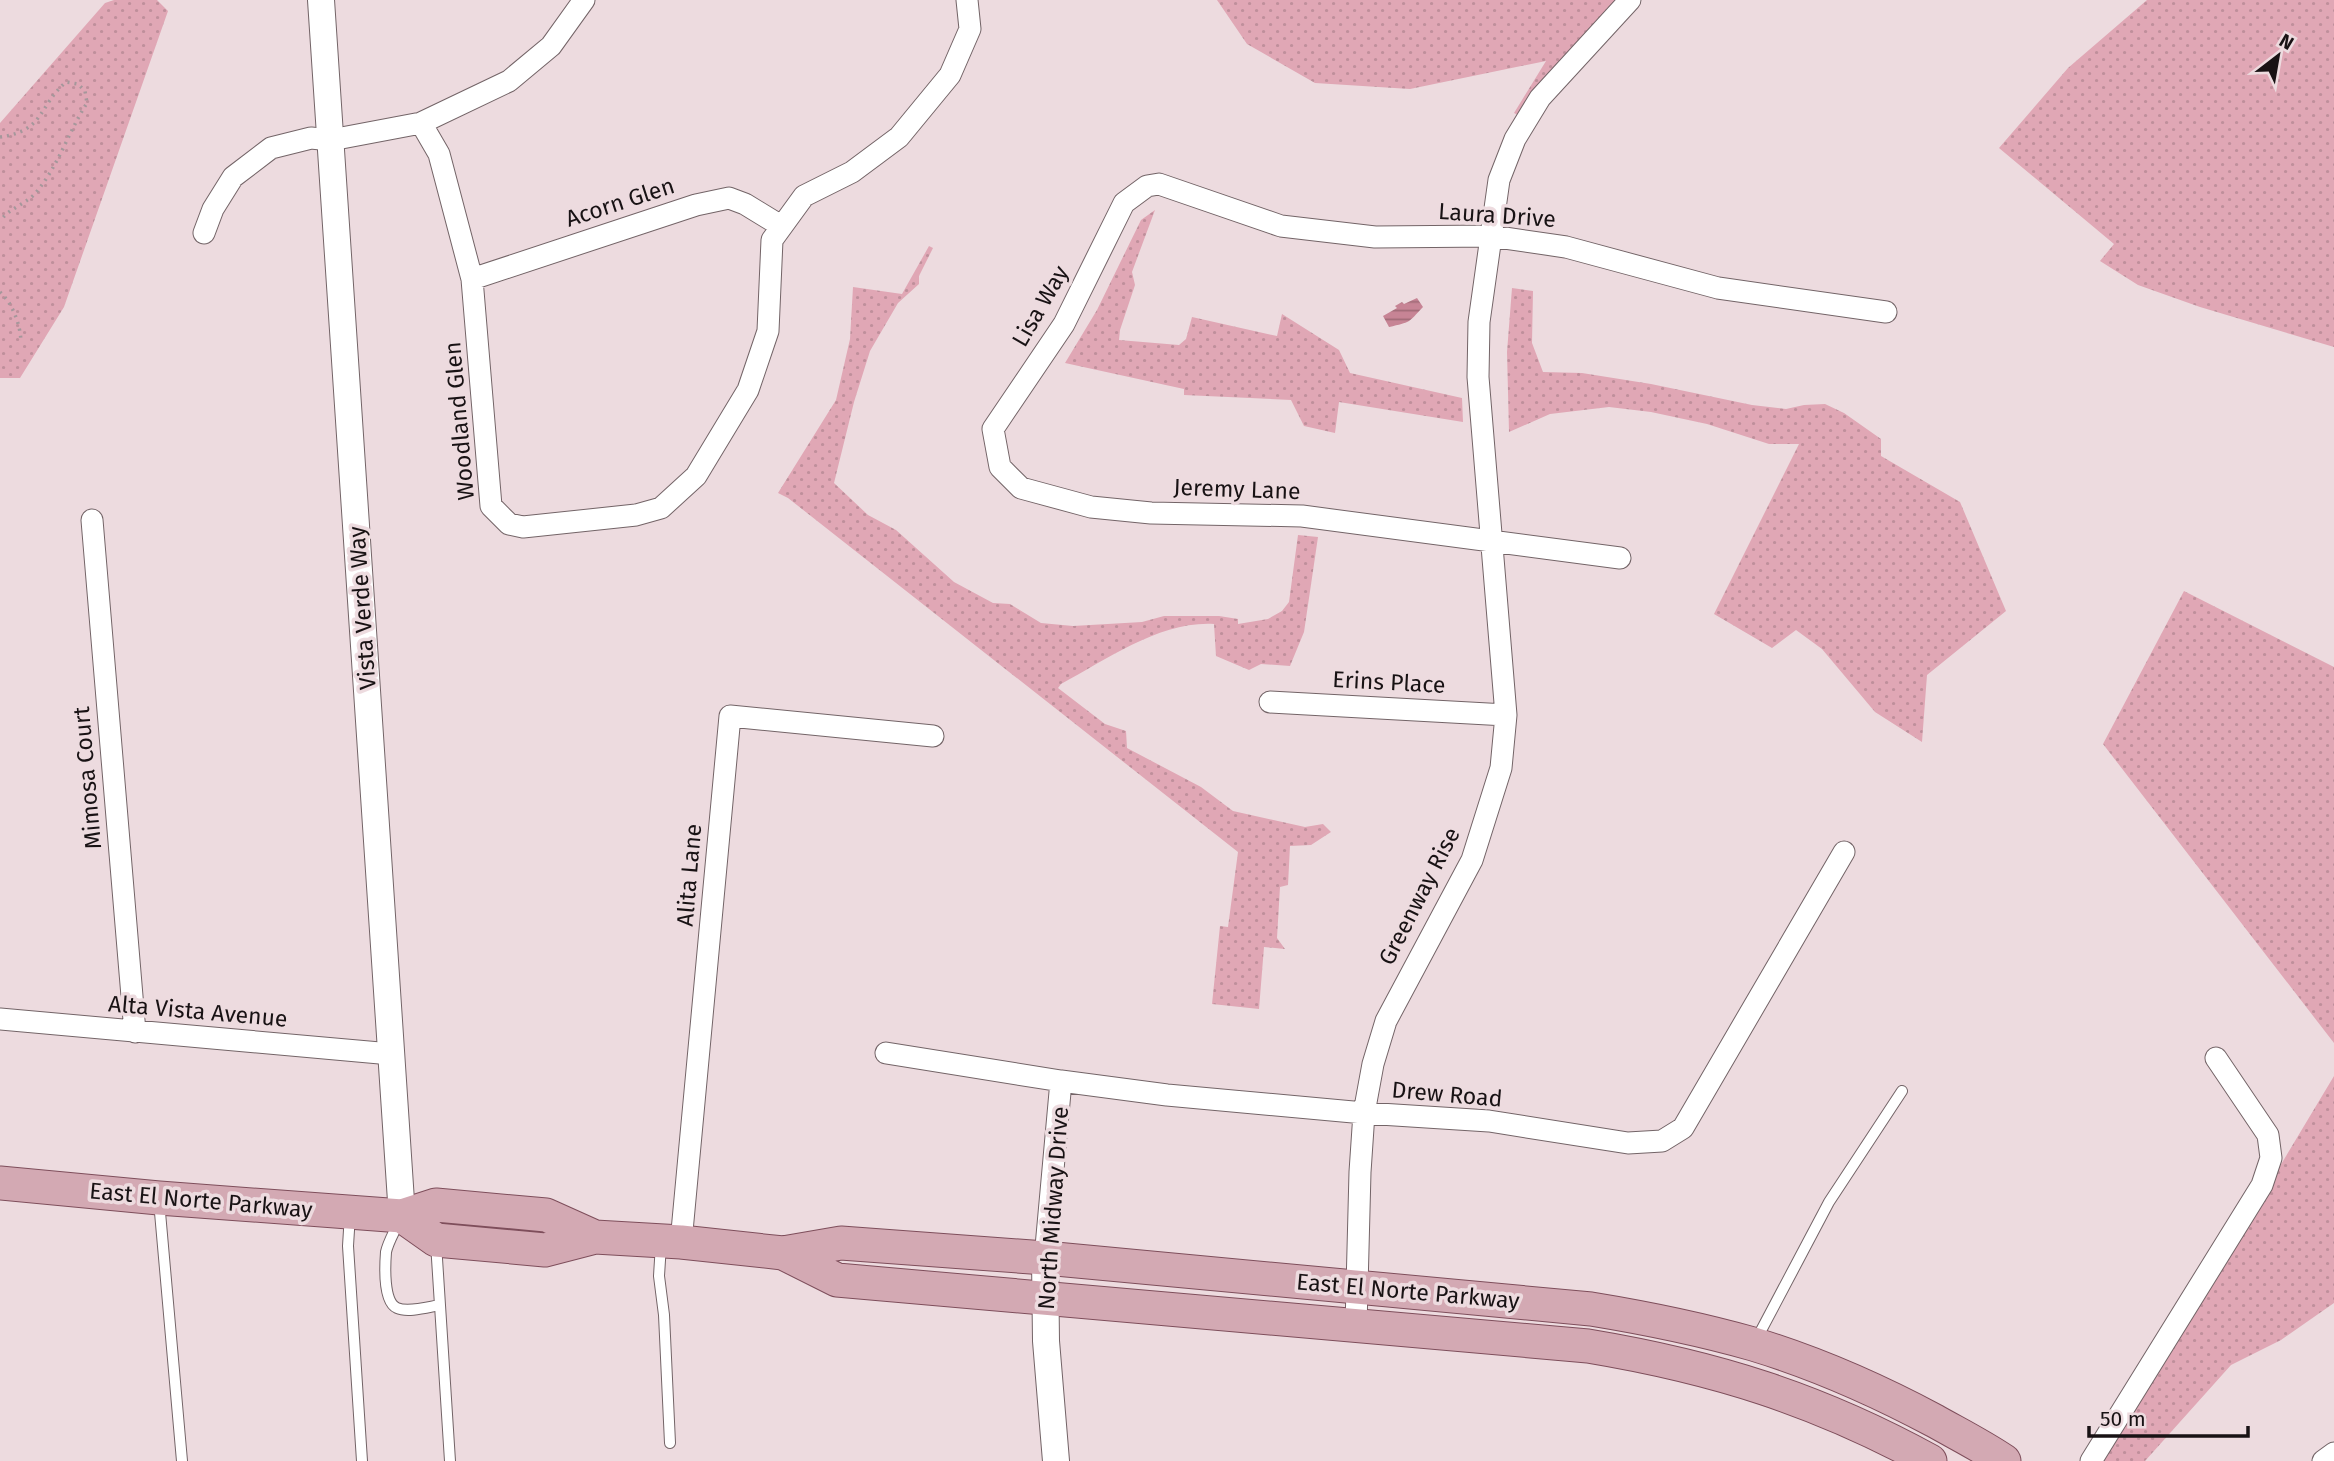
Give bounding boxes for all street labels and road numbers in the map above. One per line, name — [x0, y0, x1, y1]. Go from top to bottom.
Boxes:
street label: Acorn Glen — [562, 171, 678, 233]
street label: Laura Drive — [1437, 197, 1557, 233]
street label: Lisa Way — [1006, 260, 1075, 351]
street label: Woodland Glen — [438, 341, 480, 501]
street label: Jeremy Lane — [1173, 473, 1301, 505]
street label: Vista Verde Way — [342, 525, 382, 691]
street label: Erins Place — [1332, 665, 1446, 699]
street label: Mimosa Court — [67, 705, 107, 850]
street label: Greenway Rise — [1372, 822, 1466, 970]
street label: Alita Lane — [671, 823, 707, 927]
street label: Alta Vista Avenue — [107, 989, 289, 1033]
street label: Drew Road — [1390, 1075, 1504, 1113]
street label: North Midway Drive — [1032, 1105, 1074, 1311]
street label: East El Norte Parkway — [88, 1176, 314, 1224]
street label: East El Norte Parkway — [1295, 1267, 1521, 1315]

